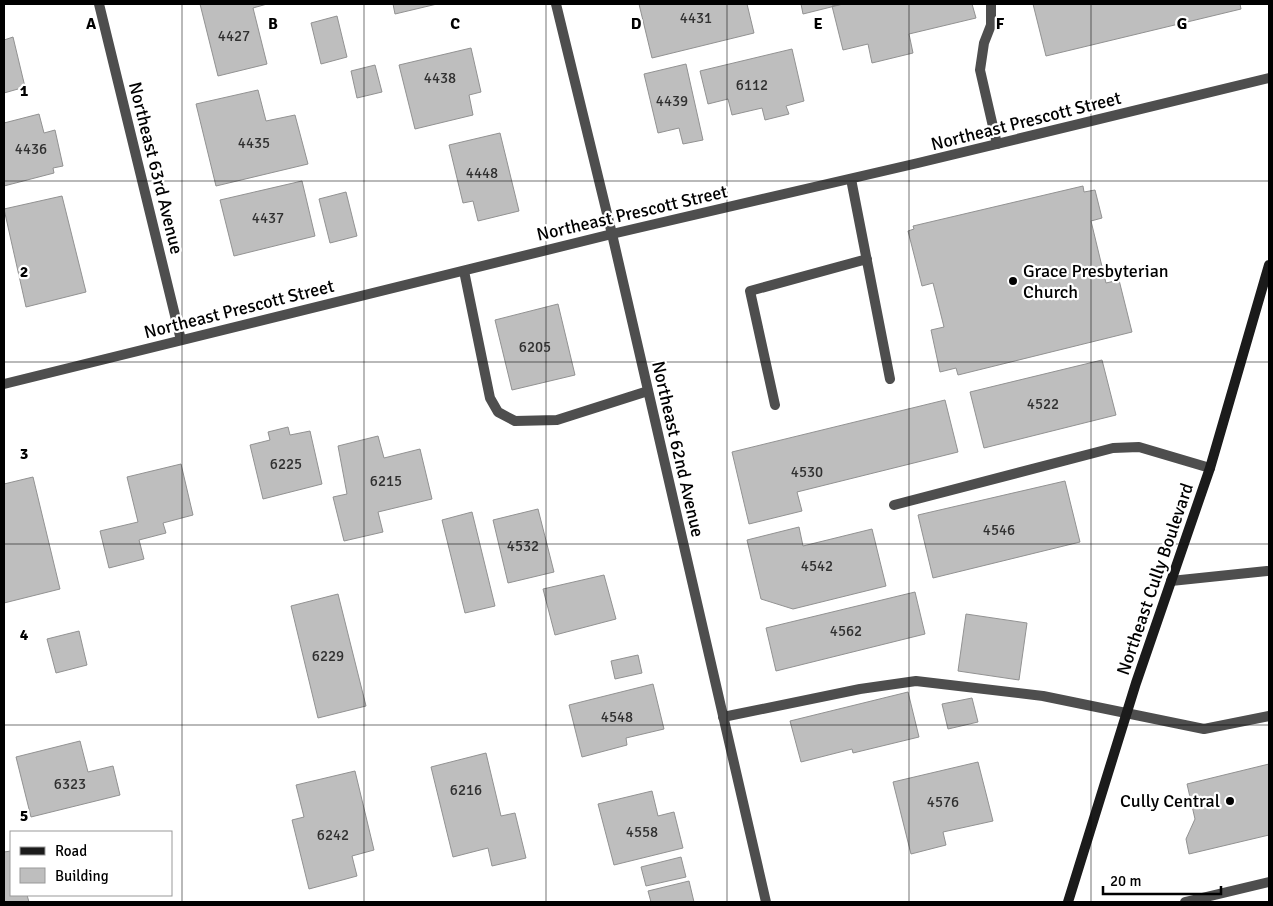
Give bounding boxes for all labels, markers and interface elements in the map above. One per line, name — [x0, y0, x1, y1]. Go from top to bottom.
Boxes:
house number: 4431 — [680, 9, 712, 27]
text: A — [86, 14, 97, 34]
text: B — [268, 14, 278, 34]
text: C — [450, 14, 460, 34]
text: D — [631, 14, 642, 34]
text: E — [813, 14, 823, 34]
text: F — [996, 14, 1005, 34]
text: G — [1177, 14, 1187, 34]
house number: 4427 — [218, 27, 250, 45]
house number: 4438 — [424, 69, 456, 87]
house number: 6112 — [736, 76, 768, 94]
street label: Northeast 63rd Avenue — [124, 80, 188, 256]
text: 1 — [20, 81, 29, 101]
street label: Northeast Prescott Street — [929, 87, 1123, 155]
house number: 4439 — [656, 92, 688, 110]
house number: 4435 — [238, 134, 270, 152]
house number: 4436 — [15, 140, 47, 158]
house number: 4448 — [466, 164, 498, 182]
street label: Northeast Prescott Street — [534, 180, 730, 246]
house number: 4437 — [252, 209, 284, 227]
place label: Grace Presbyterian Church — [1023, 260, 1169, 303]
text: 2 — [20, 262, 28, 282]
street label: Northeast Prescott Street — [142, 275, 336, 343]
marker: Grace Presbyterian Church — [1007, 275, 1019, 287]
house number: 6205 — [519, 338, 551, 356]
street label: Northeast 62nd Avenue — [647, 359, 709, 539]
house number: 4522 — [1027, 395, 1059, 413]
text: 3 — [20, 444, 28, 464]
house number: 6225 — [270, 455, 302, 473]
house number: 4530 — [791, 463, 823, 481]
house number: 6215 — [370, 472, 402, 490]
street label: Northeast Cully Boulevard — [1112, 480, 1198, 678]
house number: 4546 — [983, 521, 1015, 539]
house number: 4532 — [507, 537, 539, 555]
house number: 4542 — [801, 557, 833, 575]
house number: 4562 — [830, 622, 862, 640]
text: 4 — [20, 625, 29, 645]
house number: 6229 — [312, 647, 344, 665]
house number: 4548 — [601, 708, 633, 726]
house number: 6323 — [54, 775, 86, 793]
house number: 6216 — [450, 781, 482, 799]
place label: Cully Central — [1120, 790, 1220, 812]
house number: 4576 — [927, 793, 959, 811]
marker: Cully Central — [1224, 795, 1236, 807]
text: 5 — [20, 806, 28, 826]
house number: 4558 — [626, 823, 658, 841]
house number: 6242 — [317, 826, 349, 844]
legend — [10, 831, 172, 896]
text: Road — [55, 842, 87, 860]
scale bar — [1103, 864, 1220, 896]
text: Building — [55, 867, 109, 885]
text: 20 m — [1110, 872, 1141, 890]

